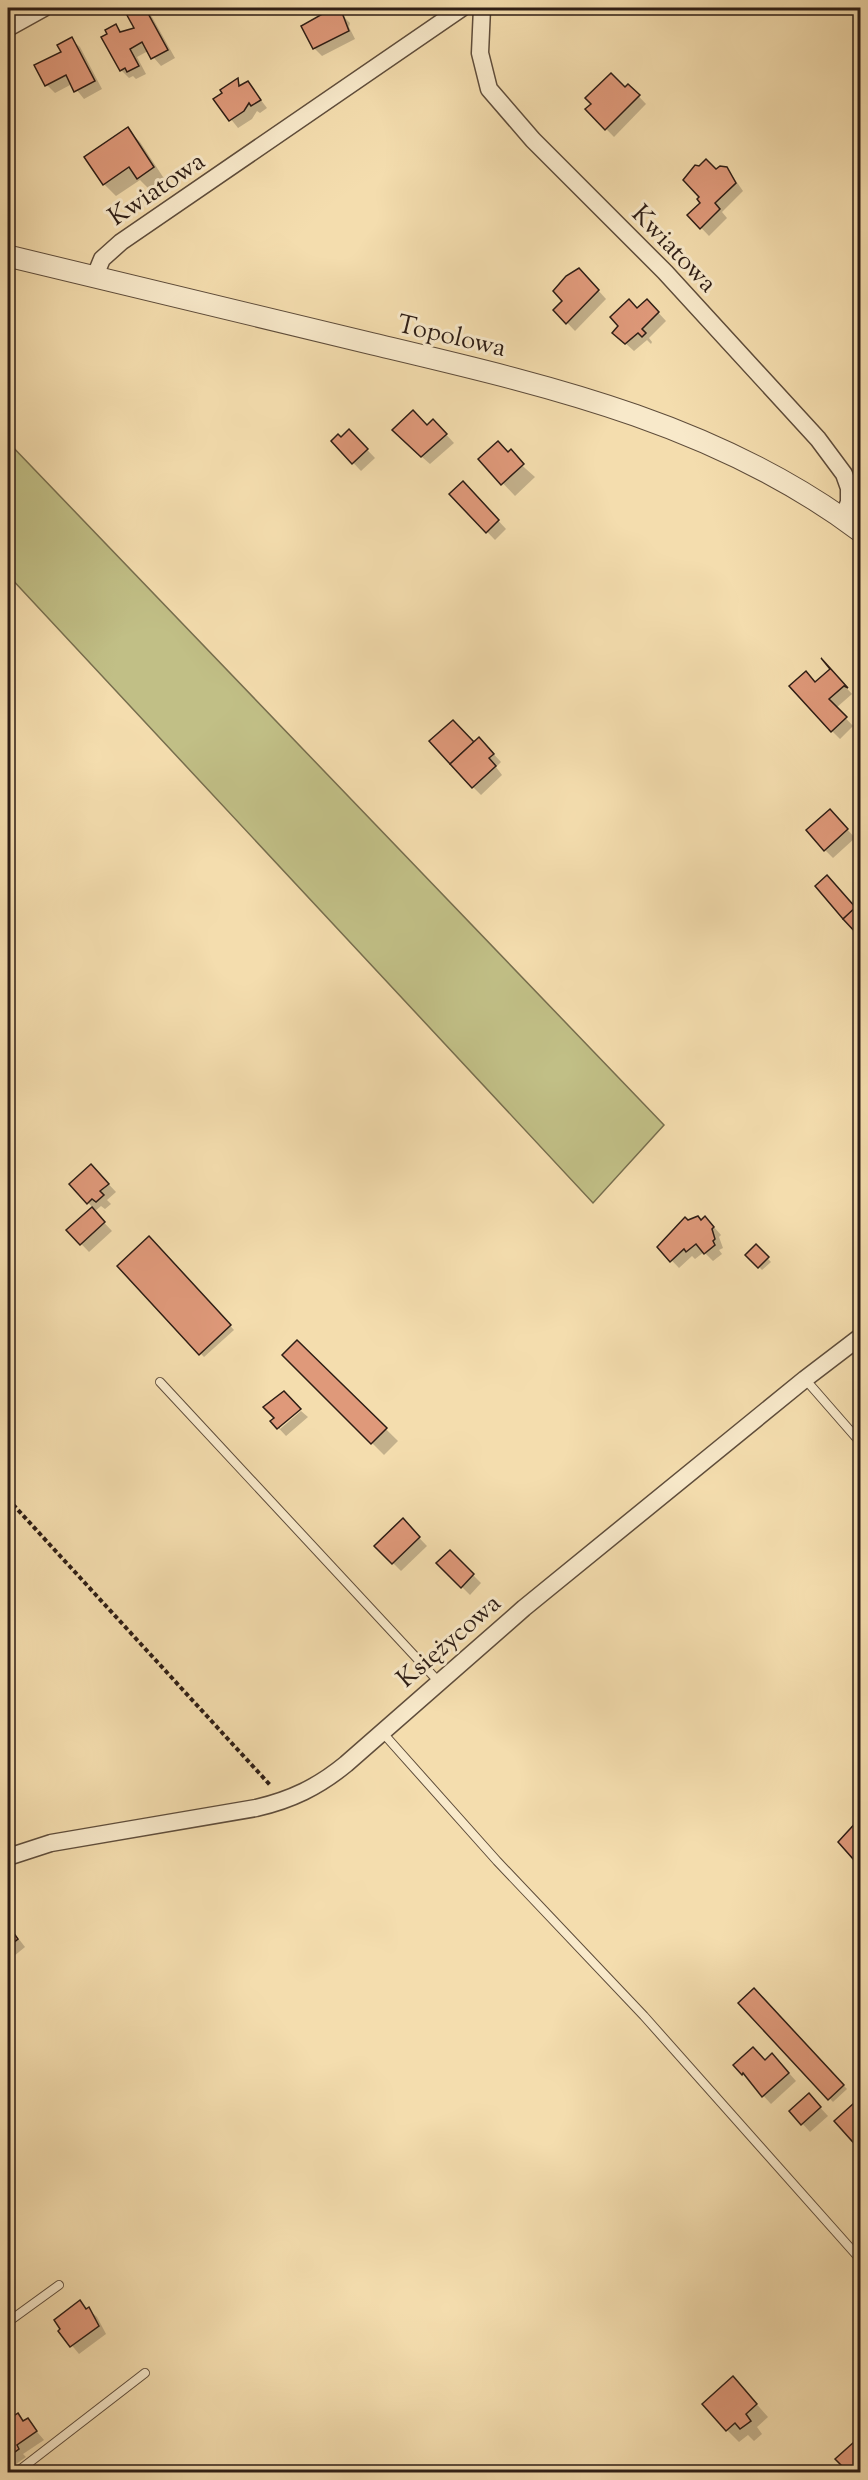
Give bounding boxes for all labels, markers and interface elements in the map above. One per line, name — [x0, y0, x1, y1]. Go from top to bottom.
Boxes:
street label: Kwiatowa — [102, 144, 213, 236]
street label: Kwiatowa — [622, 197, 725, 302]
street label: Topolowa — [394, 307, 509, 368]
street label: Księżycowa — [389, 1586, 510, 1698]

